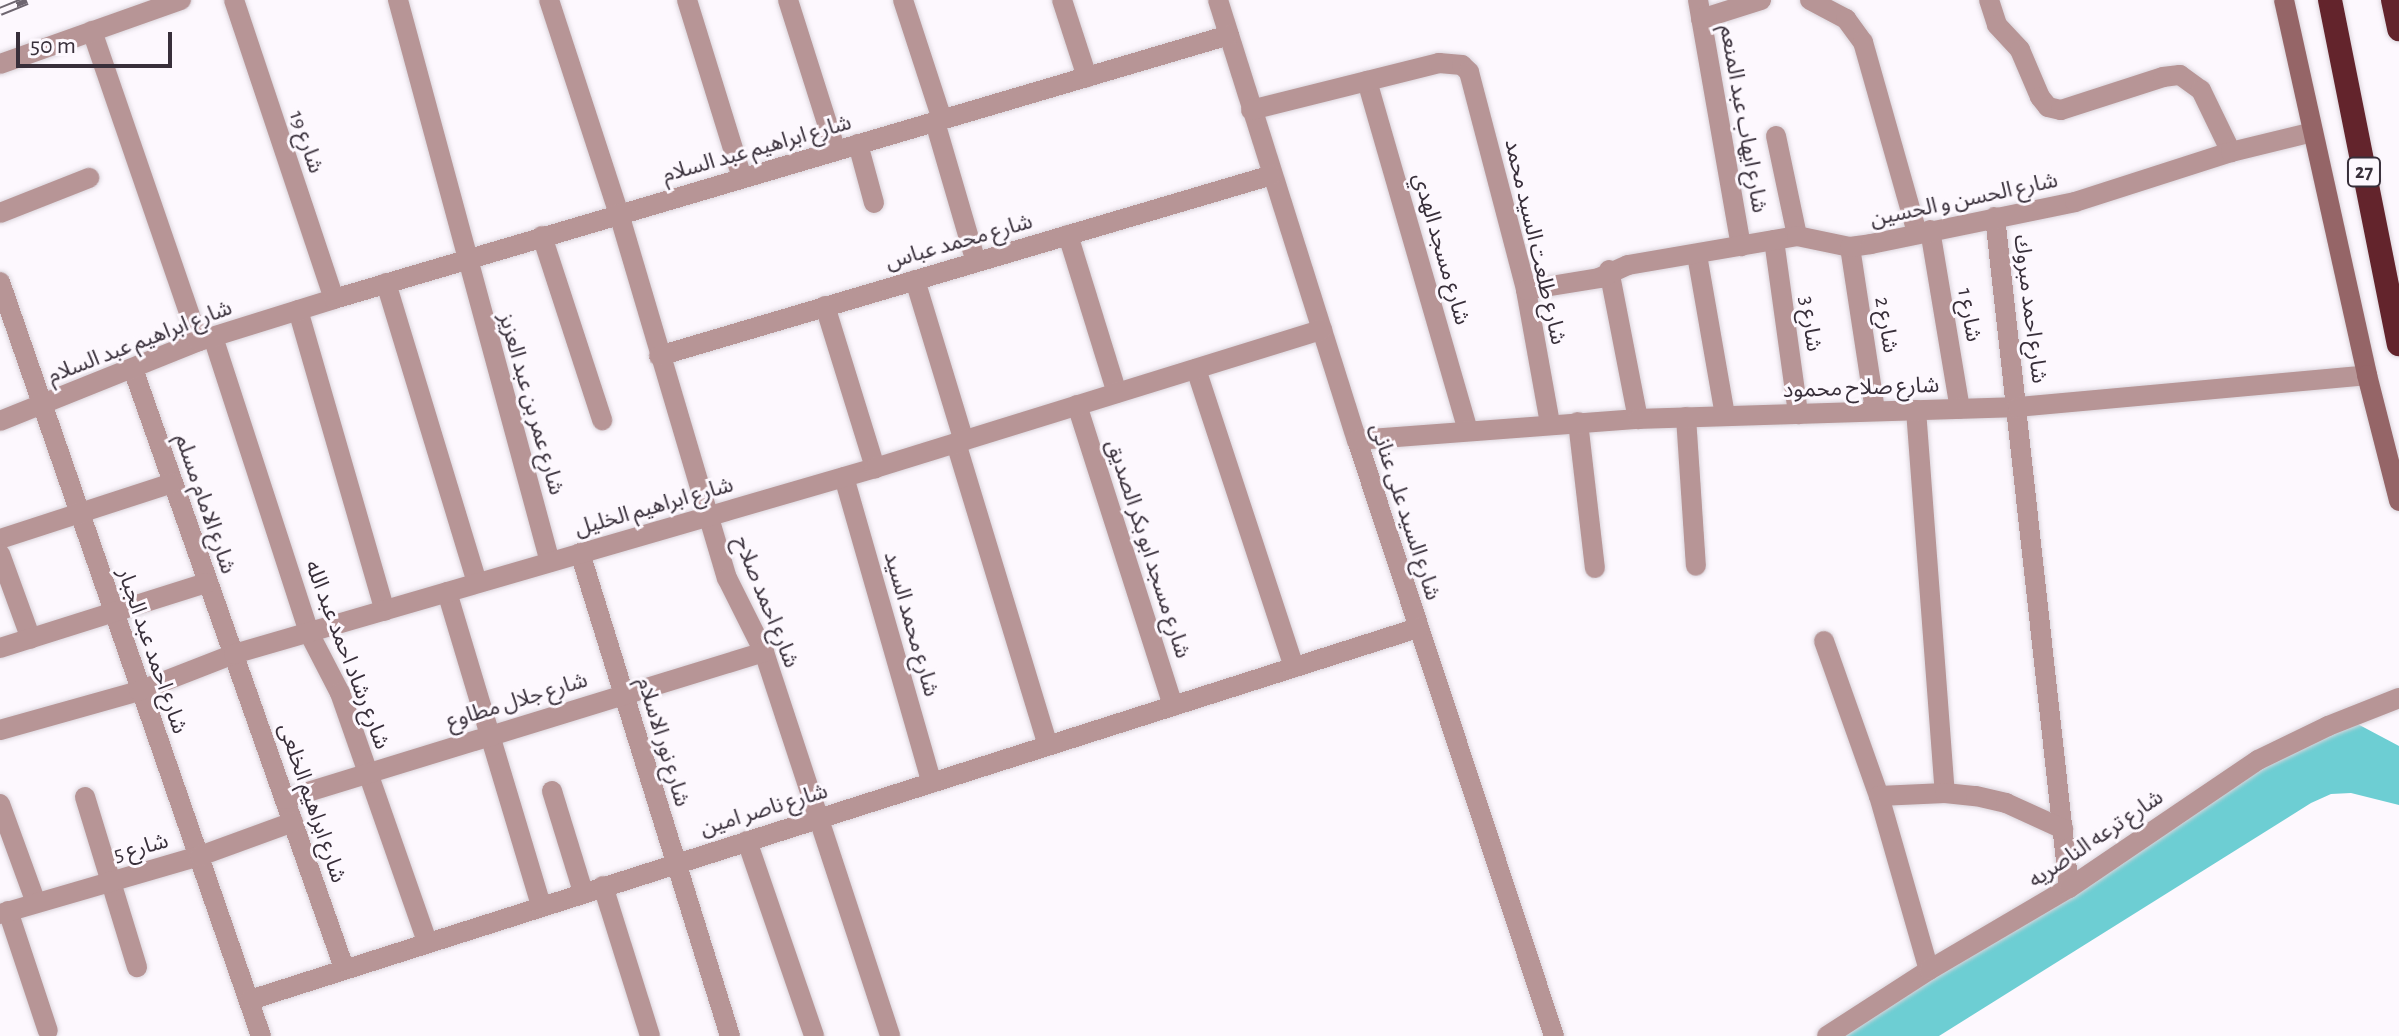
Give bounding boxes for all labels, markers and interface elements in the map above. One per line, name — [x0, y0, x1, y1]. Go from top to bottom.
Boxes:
scale bar — [20, 16, 176, 66]
street label: شارع ايهاب عبد المنعم — [1713, 23, 1773, 215]
text: 50 m — [30, 34, 76, 58]
street label: شارع 19 — [283, 107, 329, 177]
street label: شارع ابراهيم عبد السلام — [659, 109, 855, 189]
street label: شارع طلعت السيد محمد — [1498, 137, 1572, 347]
road number: 27 — [2346, 156, 2382, 188]
street label: شارع الحسن و الحسين — [1868, 167, 2060, 233]
street label: شارع مسجد الهدي — [1407, 170, 1475, 328]
street label: شارع محمد عباس — [882, 208, 1036, 276]
street label: شارع احمد مبروك — [2008, 233, 2052, 385]
street label: شارع 1 — [1951, 286, 1987, 344]
street label: شارع ابراهيم عبد السلام — [44, 295, 236, 389]
street label: شارع 3 — [1793, 295, 1827, 353]
street label: شارع 2 — [1869, 295, 1903, 355]
street label: شارع عمر بن عبد العزيز — [492, 310, 570, 498]
street label: شارع صلاح محمود — [1782, 372, 1940, 404]
street label: شارع السيد على عنانى — [1364, 420, 1446, 604]
street label: شارع الامام مسلم — [169, 431, 241, 577]
street label: شارع مسجد ابو بكر الصديق — [1100, 436, 1196, 662]
street label: شارع ابراهيم الخليل — [572, 472, 736, 542]
street label: شارع احمد صلاح — [728, 532, 804, 672]
street label: شارع محمد السيد — [878, 548, 944, 700]
street label: شارع رشاد احمد عبد الله — [299, 557, 395, 753]
street label: شارع احمد عبد الجبار — [111, 565, 193, 737]
street label: شارع جلال مطاوع — [443, 667, 591, 735]
street label: شارع نور الاسلام — [631, 674, 695, 810]
street label: شارع ابراهيم الخلعى — [272, 720, 352, 886]
street label: شارع ناصر امين — [697, 778, 831, 842]
street label: شارع ترعه الناصريه — [2024, 784, 2168, 894]
street label: شارع 5 — [111, 828, 171, 868]

